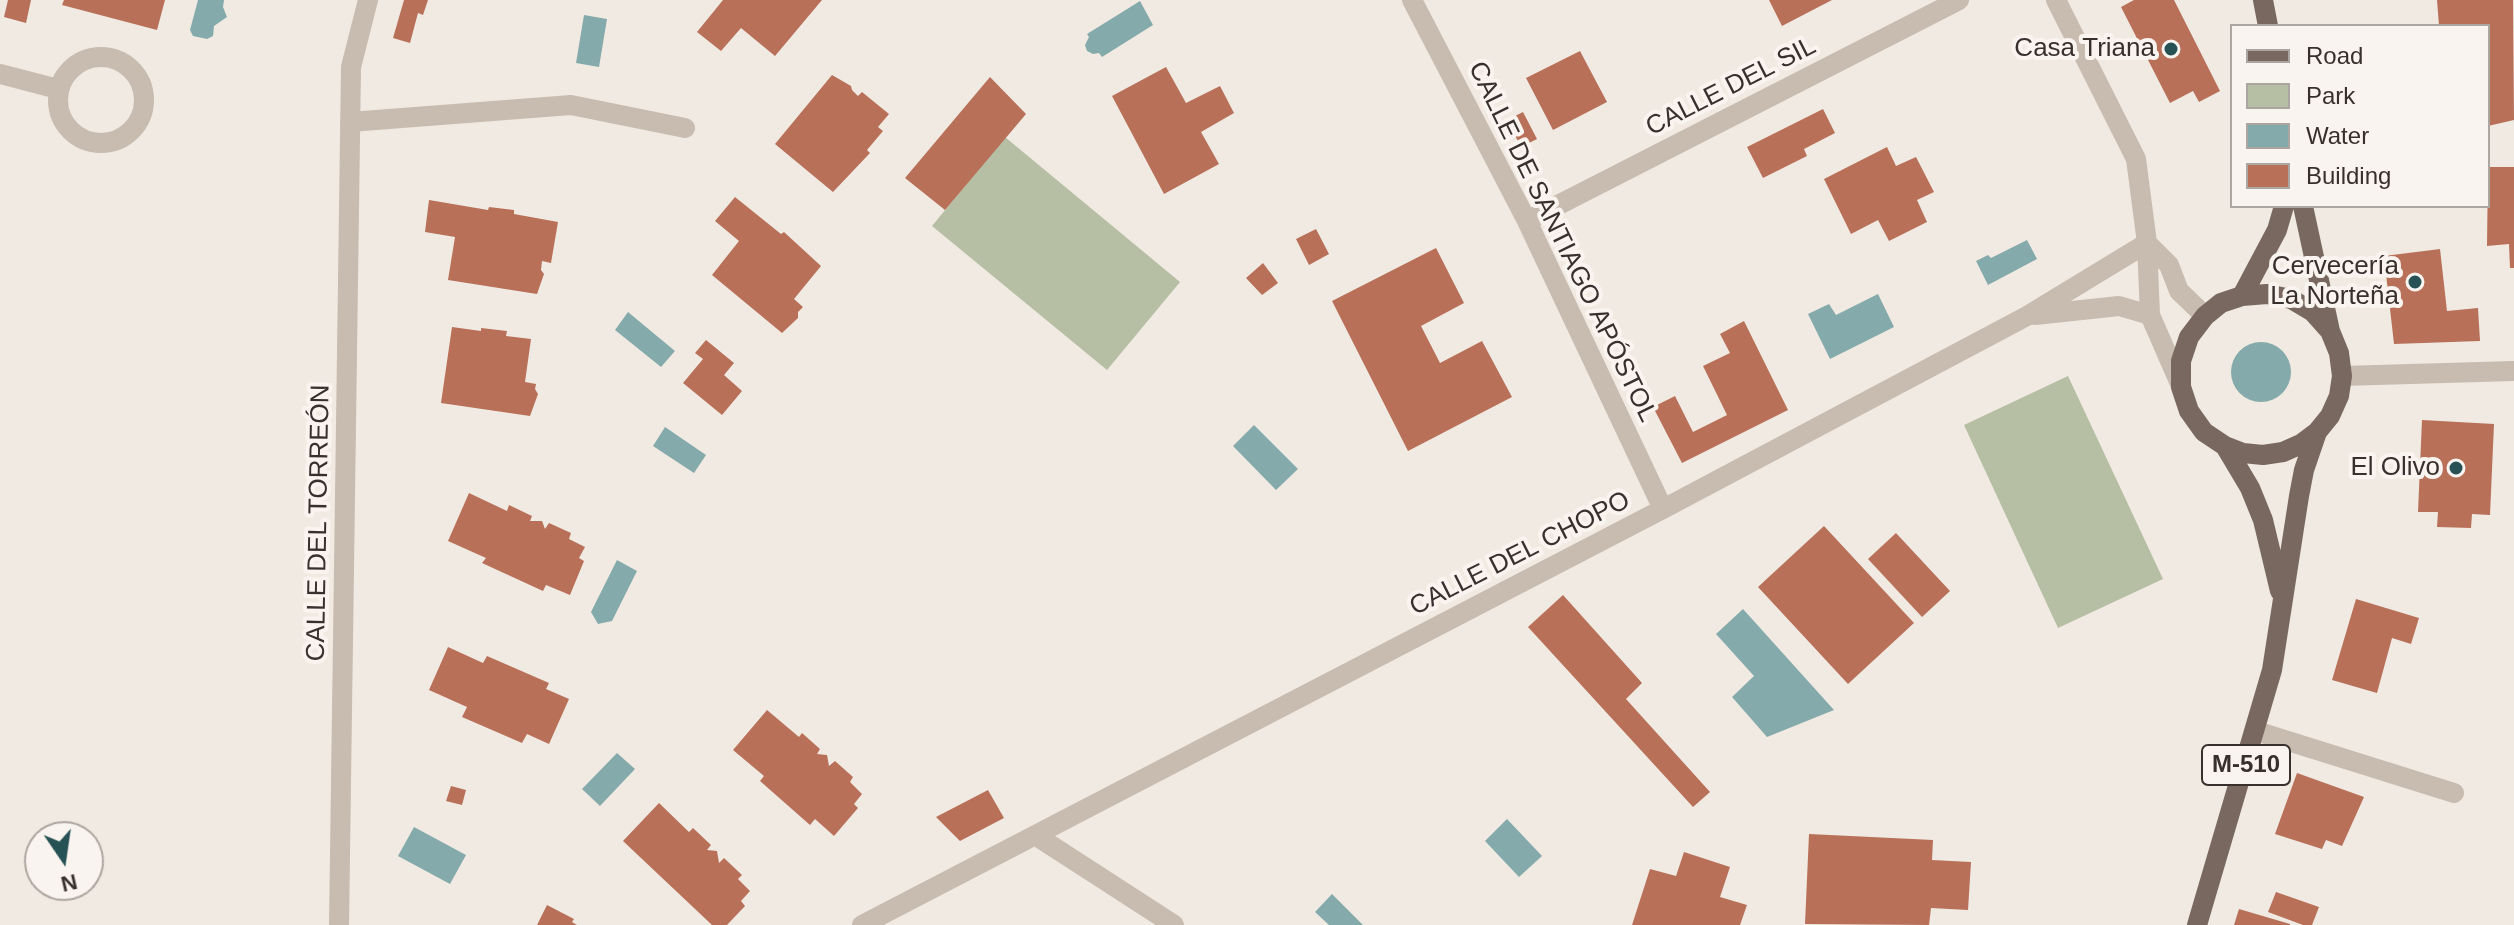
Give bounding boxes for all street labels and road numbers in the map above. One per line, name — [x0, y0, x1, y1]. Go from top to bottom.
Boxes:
street label: CALLE DEL SIL — [1641, 31, 1821, 143]
street label: CALLE DE SANTIAGO APÓSTOL — [1461, 57, 1663, 427]
street label: CALLE DEL TORREÓN — [301, 384, 337, 662]
street label: CALLE DEL CHOPO — [1405, 485, 1635, 623]
road number: M-510 — [2202, 745, 2290, 785]

